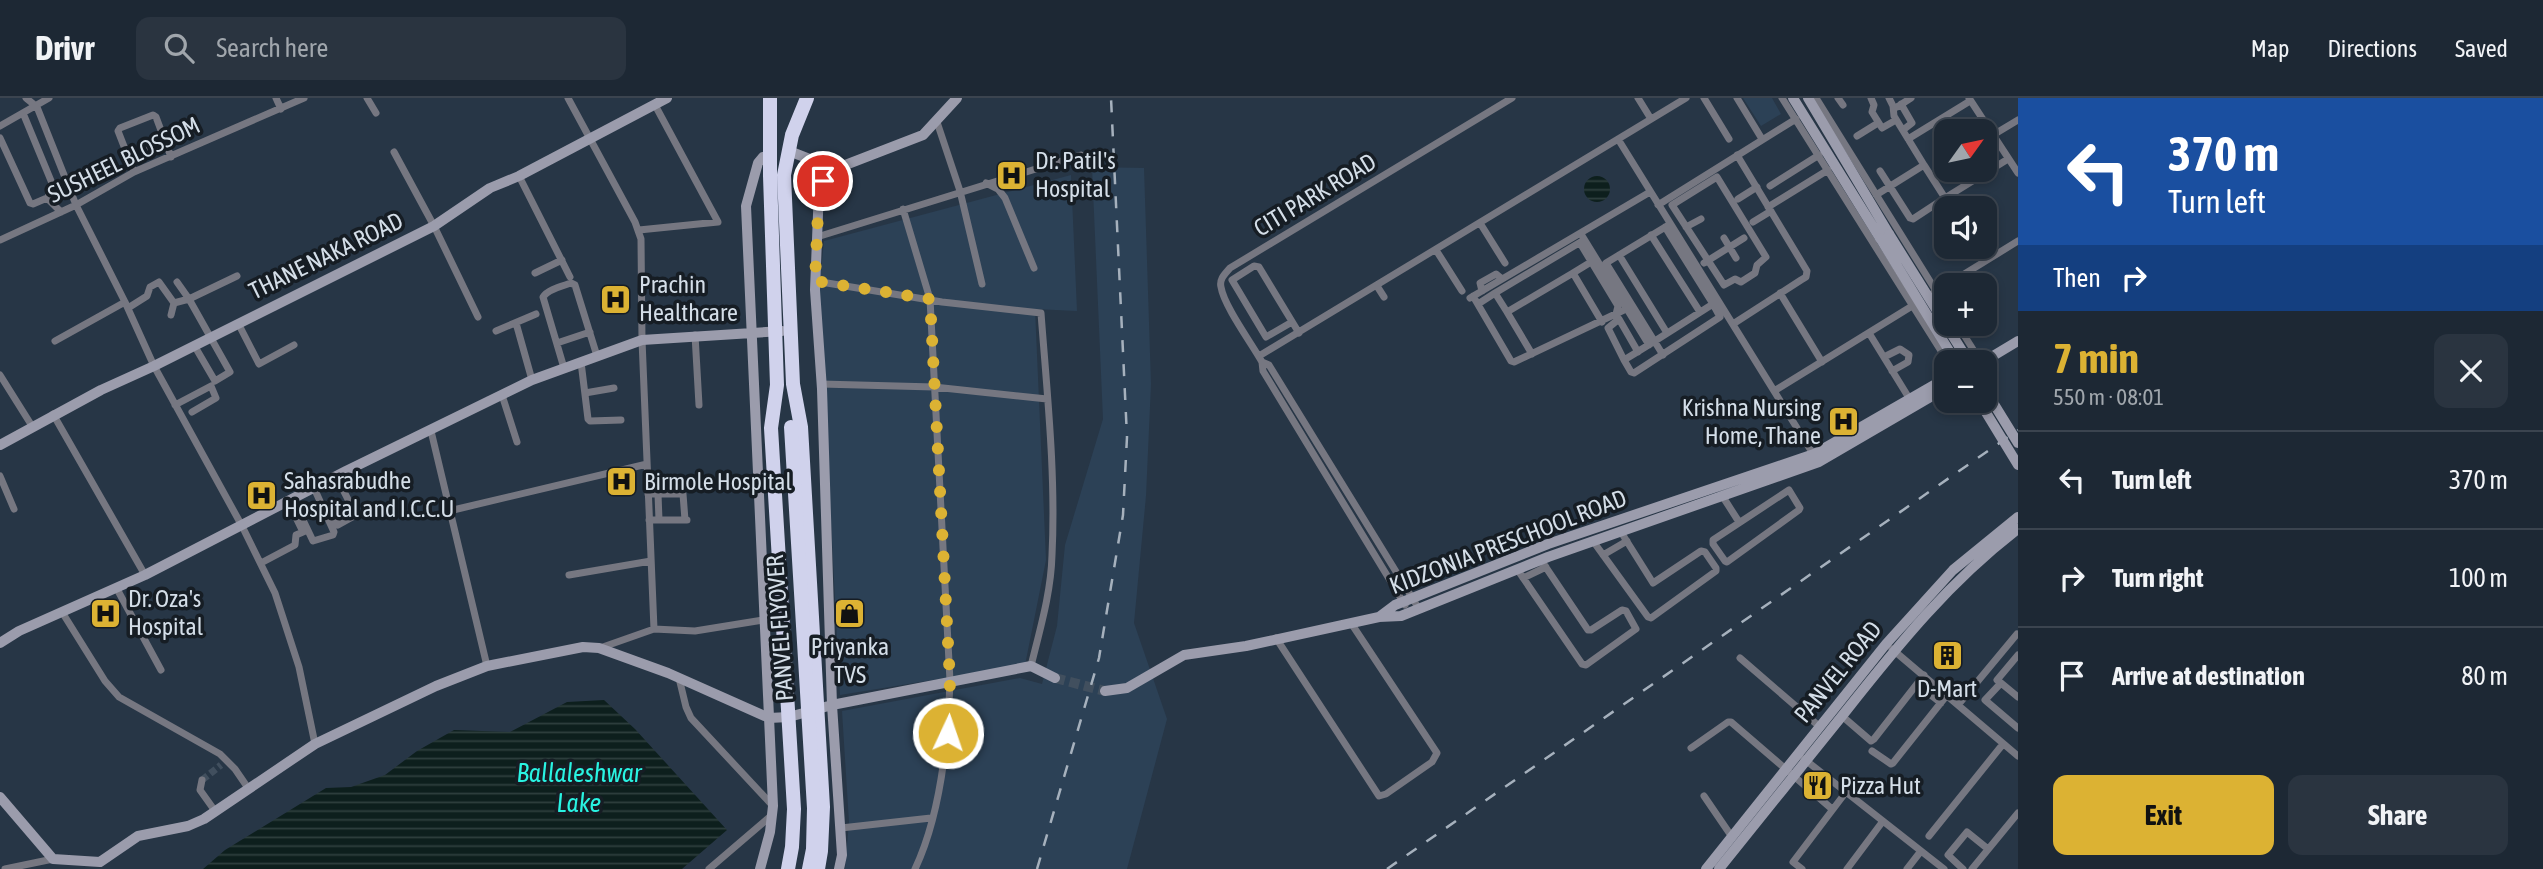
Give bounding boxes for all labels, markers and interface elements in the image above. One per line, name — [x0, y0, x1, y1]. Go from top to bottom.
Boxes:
search box — [136, 17, 626, 80]
text: Drivr — [35, 29, 94, 67]
icon: search — [160, 29, 198, 67]
text: Search here — [216, 33, 328, 63]
text: Map — [2251, 35, 2289, 62]
text: Directions — [2327, 35, 2417, 62]
text: Saved — [2455, 35, 2508, 62]
street label: SUSHEEL BLOSSOM — [43, 111, 204, 208]
north arrow — [1934, 119, 1997, 182]
map controls — [1934, 119, 1997, 413]
text: 370 m — [2168, 125, 2279, 181]
icon: left — [2053, 126, 2144, 217]
place label: Dr. Patil's Hospital — [1035, 147, 1116, 202]
street label: CITI PARK ROAD — [1249, 148, 1381, 242]
pin — [793, 151, 853, 211]
hospital icon: Dr. Patil's Hospital — [995, 158, 1029, 192]
icon: arrive — [804, 162, 842, 200]
text: Turn left — [2168, 183, 2266, 220]
button: sound — [1934, 196, 1997, 259]
street label: THANE NAKA ROAD — [245, 207, 407, 304]
icon: right — [2115, 259, 2153, 297]
text: Then — [2053, 263, 2101, 293]
place label: Prachin Healthcare — [639, 271, 738, 326]
button: + — [1934, 273, 1997, 336]
hospital icon: Prachin Healthcare — [599, 282, 633, 316]
text: 7 min — [2053, 334, 2139, 382]
button: close — [2434, 334, 2508, 408]
button: − — [1934, 350, 1997, 413]
text: 550 m · 08:01 — [2053, 384, 2164, 410]
place label: Krishna Nursing Home, Thane — [1682, 394, 1822, 449]
hospital icon: Krishna Nursing Home, Thane — [1827, 405, 1861, 439]
icon: left — [2053, 461, 2091, 499]
hospital icon: Birmole Hospital — [604, 465, 638, 499]
text: Turn left — [2112, 465, 2192, 495]
text: 370 m — [2449, 465, 2508, 495]
place label: Sahasrabudhe Hospital and I.C.C.U — [284, 467, 454, 522]
place label: Birmole Hospital — [644, 468, 793, 495]
hospital icon: Sahasrabudhe Hospital and I.C.C.U — [244, 478, 278, 512]
street label: KIDZONIA PRESCHOOL ROAD — [1386, 484, 1630, 599]
street label: PANVEL FLYOVER — [761, 554, 798, 702]
icon: right — [2053, 559, 2091, 597]
text: Turn right — [2112, 563, 2203, 593]
text: 100 m — [2449, 563, 2508, 593]
place label: Dr. Oza's Hospital — [128, 585, 204, 640]
hospital icon: Dr. Oza's Hospital — [88, 596, 122, 630]
shop icon: Priyanka TVS — [833, 596, 867, 630]
street label: PANVEL ROAD — [1789, 616, 1887, 728]
place label: Priyanka TVS — [811, 633, 889, 688]
building icon: D-Mart — [1930, 638, 1964, 672]
icon: arrive — [2053, 657, 2091, 695]
text: Arrive at destination — [2112, 661, 2305, 691]
text: 80 m — [2461, 661, 2508, 691]
place label: D-Mart — [1917, 675, 1977, 702]
position arrow — [911, 696, 985, 770]
water label: Ballaleshwar Lake — [516, 758, 643, 818]
restaurant icon: Pizza Hut — [1800, 769, 1834, 803]
place label: Pizza Hut — [1840, 772, 1921, 799]
button: Exit — [2053, 775, 2274, 855]
button: Share — [2288, 775, 2508, 855]

